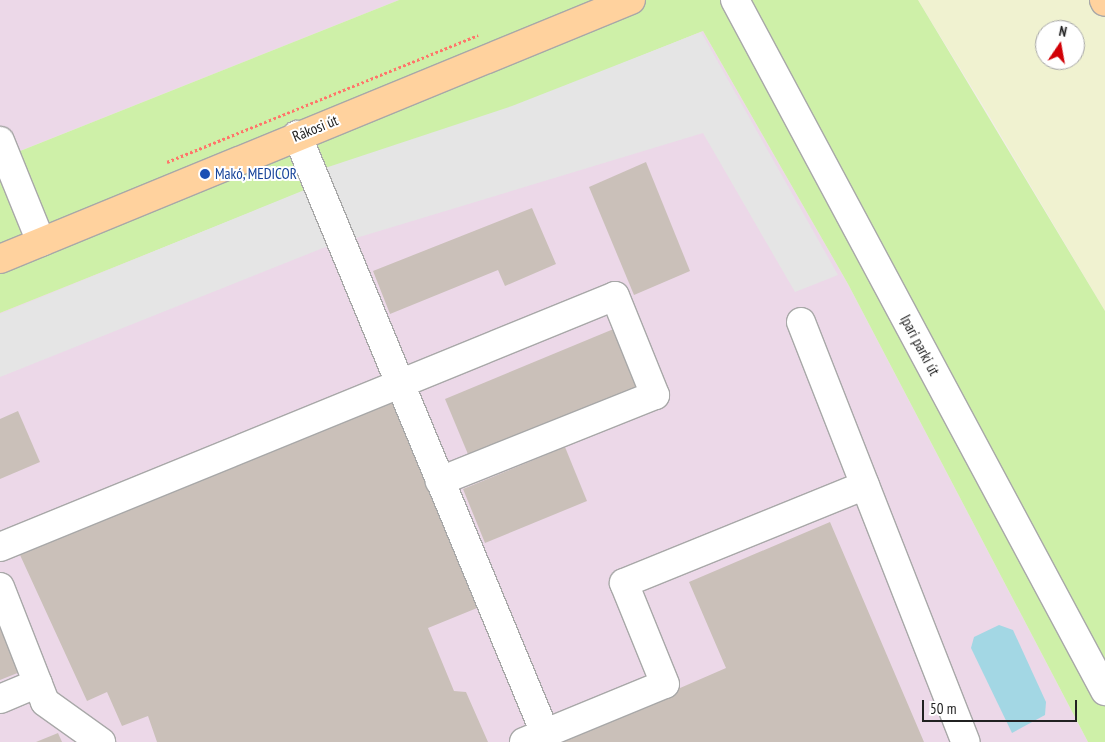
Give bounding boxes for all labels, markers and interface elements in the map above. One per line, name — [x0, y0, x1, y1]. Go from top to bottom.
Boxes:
north arrow — [1035, 20, 1085, 70]
text: N — [1057, 22, 1068, 41]
street label: Rákosi út — [290, 111, 340, 145]
place label: Makó, MEDICOR — [215, 165, 298, 183]
marker: Makó, MEDICOR — [199, 168, 211, 180]
street label: Ipari parki út — [897, 312, 943, 378]
scale bar — [925, 690, 1080, 722]
text: 50 m — [930, 699, 956, 718]

